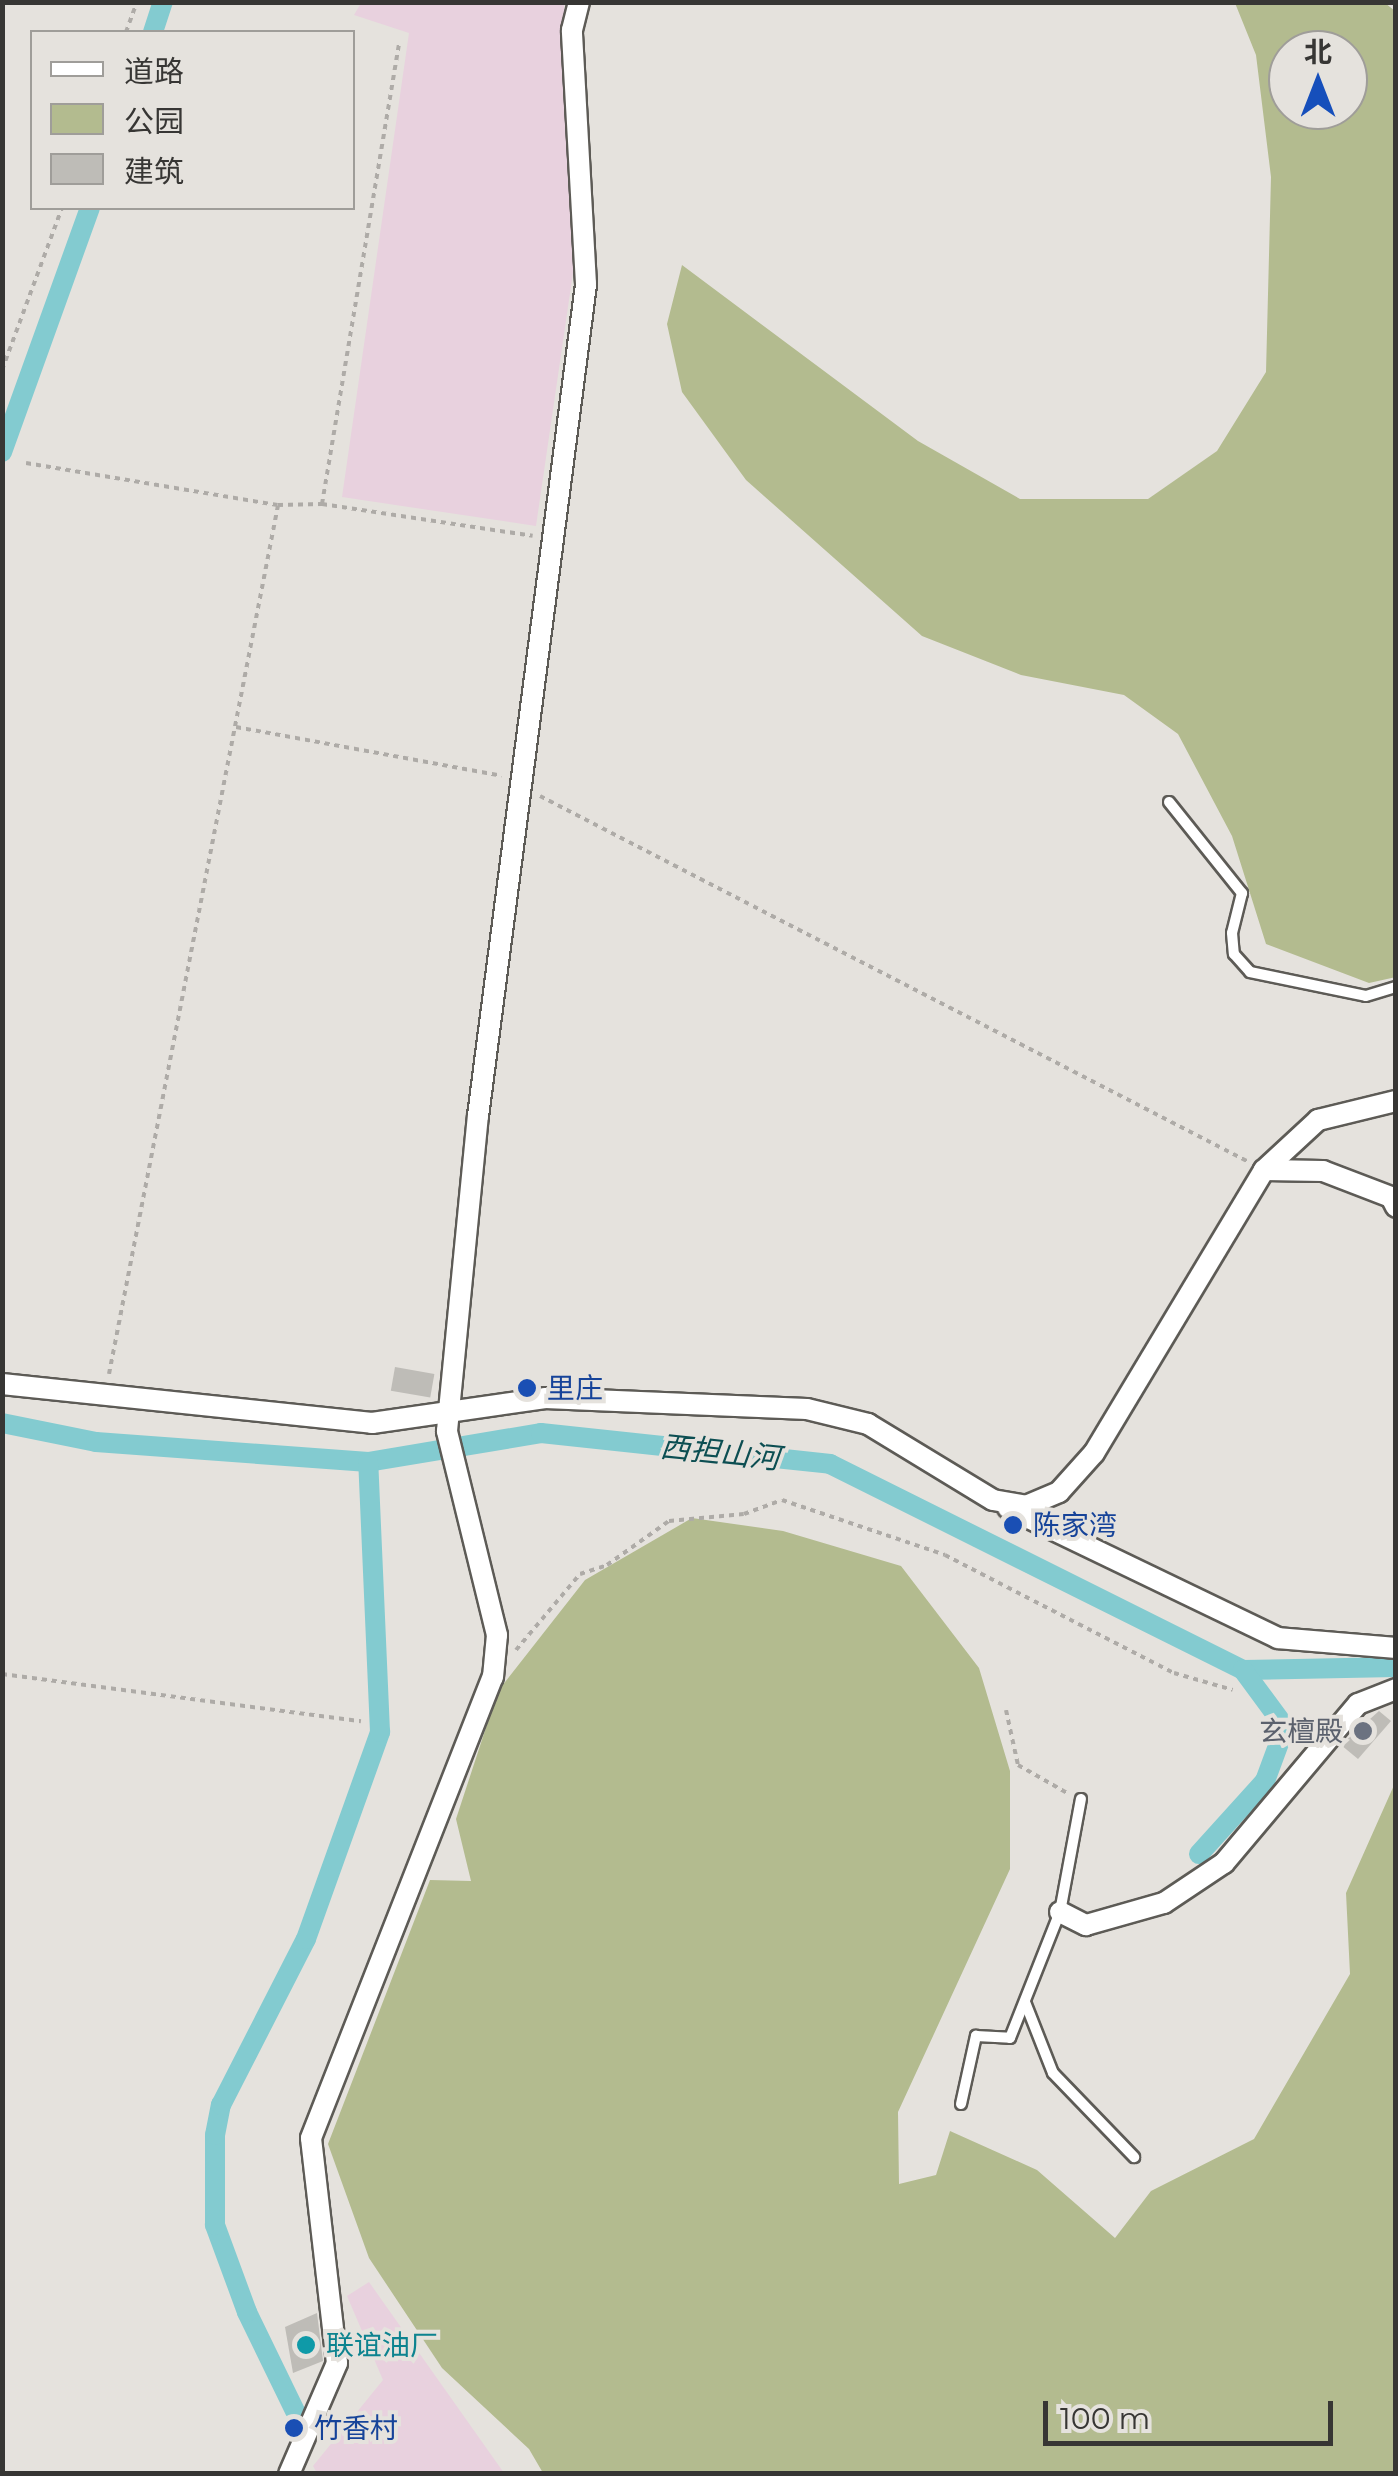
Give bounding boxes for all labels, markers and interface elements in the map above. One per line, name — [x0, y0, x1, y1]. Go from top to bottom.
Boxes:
legend — [30, 30, 355, 210]
north arrow — [1268, 30, 1368, 130]
text: 北 — [1304, 35, 1332, 69]
text: 道路 — [124, 53, 184, 90]
text: 公园 — [124, 103, 184, 140]
text: 建筑 — [124, 153, 184, 190]
place label: 里庄 — [547, 1371, 603, 1405]
marker: 里庄 — [516, 1377, 538, 1399]
water label: 西担山河 — [658, 1429, 782, 1477]
place label: 陈家湾 — [1033, 1508, 1117, 1542]
marker: 陈家湾 — [1002, 1514, 1024, 1536]
place label: 玄檀殿 — [1259, 1714, 1343, 1748]
marker: 玄檀殿 — [1352, 1720, 1374, 1742]
place label: 联谊油厂 — [326, 2328, 438, 2362]
marker: 联谊油厂 — [295, 2334, 317, 2356]
scale bar — [1048, 2381, 1338, 2443]
text: 100 m — [1060, 2400, 1150, 2437]
place label: 竹香村 — [314, 2411, 398, 2445]
marker: 竹香村 — [283, 2417, 305, 2439]

